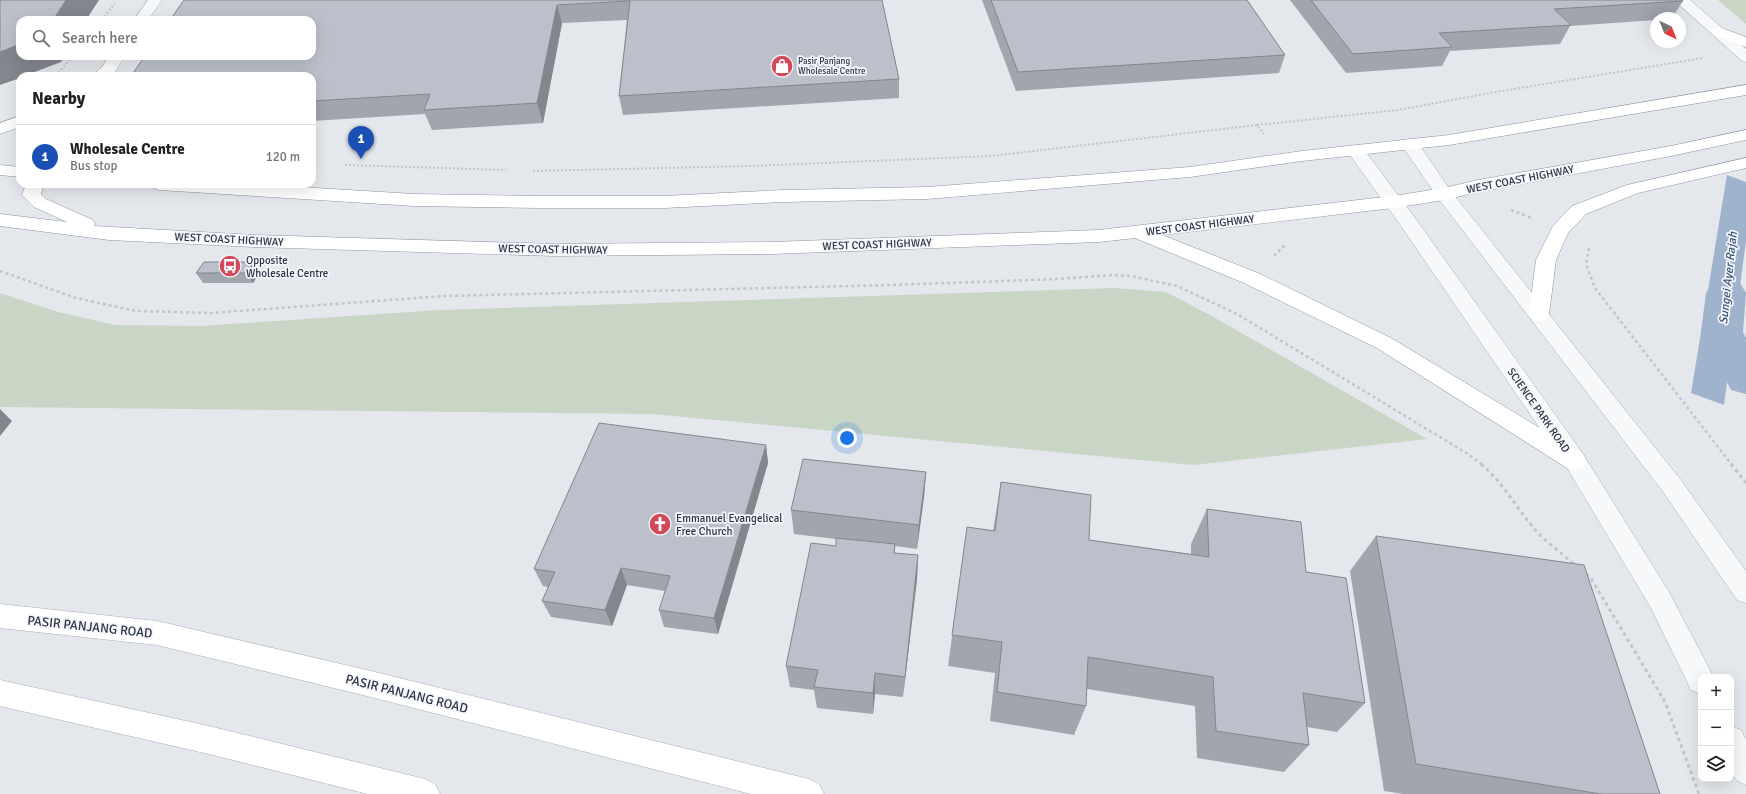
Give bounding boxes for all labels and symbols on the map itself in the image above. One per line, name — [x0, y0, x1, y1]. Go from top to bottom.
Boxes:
north arrow — [1650, 12, 1686, 48]
shop icon: Pasir Panjang Wholesale Centre — [769, 53, 795, 79]
place label: Pasir Panjang Wholesale Centre — [798, 56, 866, 77]
pin: 1 — [348, 126, 374, 159]
street label: WEST COAST HIGHWAY — [1465, 163, 1575, 196]
street label: WEST COAST HIGHWAY — [1145, 212, 1255, 239]
street label: WEST COAST HIGHWAY — [174, 230, 284, 249]
water label: Sungei Ayer Rajah — [1716, 231, 1741, 325]
street label: WEST COAST HIGHWAY — [822, 236, 932, 253]
street label: WEST COAST HIGHWAY — [498, 242, 608, 257]
bus stop icon: Opposite Wholesale Centre — [217, 253, 243, 279]
place label: Opposite Wholesale Centre — [246, 254, 328, 280]
street label: SCIENCE PARK ROAD — [1505, 366, 1573, 455]
your location — [837, 428, 857, 448]
church icon: Emmanuel Evangelical Free Church — [647, 511, 673, 537]
place label: Emmanuel Evangelical Free Church — [676, 512, 783, 538]
street label: PASIR PANJANG ROAD — [27, 612, 153, 642]
street label: PASIR PANJANG ROAD — [344, 671, 470, 717]

